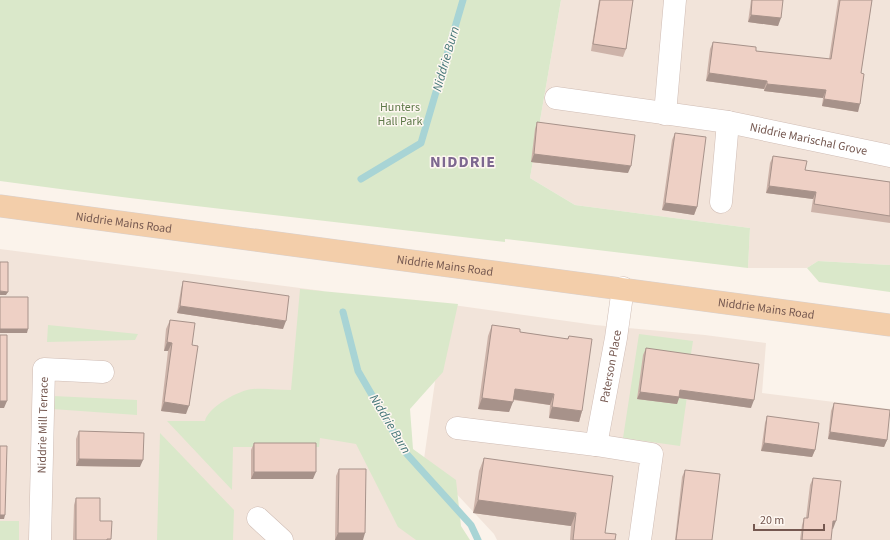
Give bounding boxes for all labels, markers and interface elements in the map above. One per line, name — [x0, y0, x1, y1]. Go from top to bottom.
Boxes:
water label: Niddrie Burn — [428, 24, 464, 94]
park label: Hunters Hall Park — [378, 99, 422, 130]
street label: Niddrie Marischal Grove — [748, 118, 869, 160]
district label: NIDDRIE — [430, 151, 496, 173]
street label: Niddrie Mains Road — [75, 208, 173, 237]
street label: Niddrie Mains Road — [396, 251, 494, 280]
street label: Niddrie Mains Road — [717, 294, 815, 323]
street label: Paterson Place — [596, 329, 626, 404]
street label: Niddrie Mill Terrace — [33, 376, 52, 474]
water label: Niddrie Burn — [365, 391, 415, 457]
scale bar — [754, 506, 824, 532]
text: 20 m — [760, 512, 784, 529]

